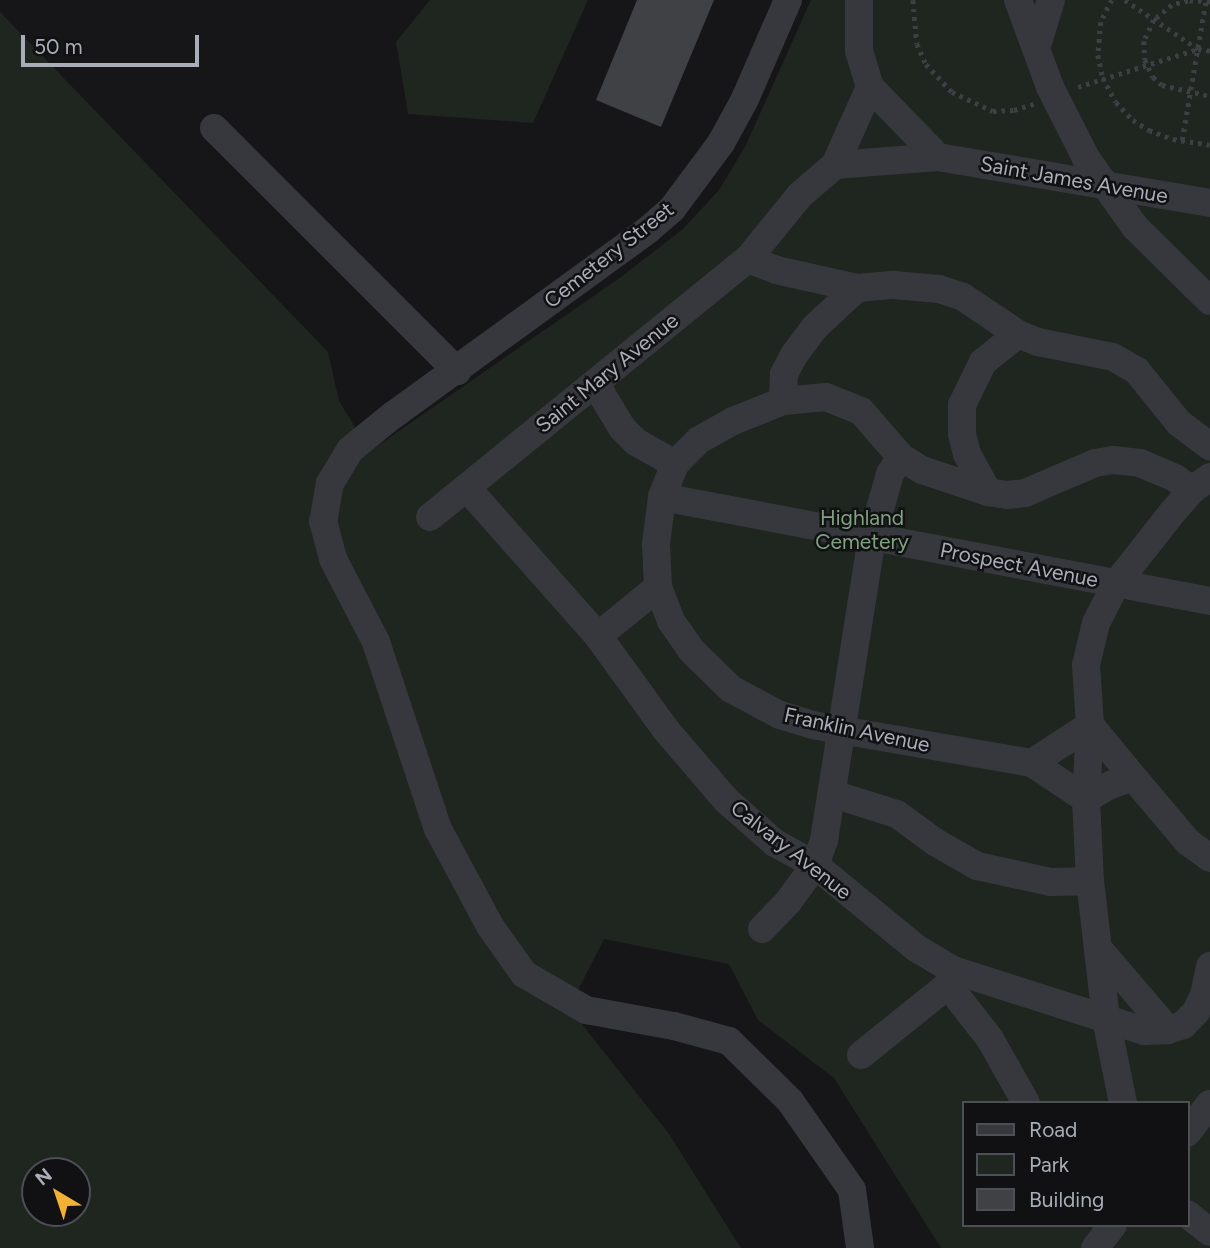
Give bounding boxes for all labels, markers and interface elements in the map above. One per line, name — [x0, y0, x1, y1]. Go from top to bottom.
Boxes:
scale bar — [24, 21, 203, 65]
text: 50 m — [34, 34, 83, 59]
street label: Saint James Avenue — [978, 151, 1170, 209]
street label: Cemetery Street — [539, 197, 679, 313]
street label: Saint Mary Avenue — [531, 308, 683, 438]
park label: Highland Cemetery — [815, 505, 909, 555]
street label: Prospect Avenue — [938, 537, 1100, 593]
street label: Franklin Avenue — [782, 702, 932, 758]
street label: Calvary Avenue — [726, 795, 856, 905]
legend — [962, 1101, 1189, 1227]
text: Road — [1029, 1117, 1077, 1142]
text: Park — [1029, 1152, 1069, 1177]
north arrow — [21, 1157, 91, 1227]
text: N — [31, 1163, 57, 1190]
text: Building — [1029, 1187, 1104, 1212]

